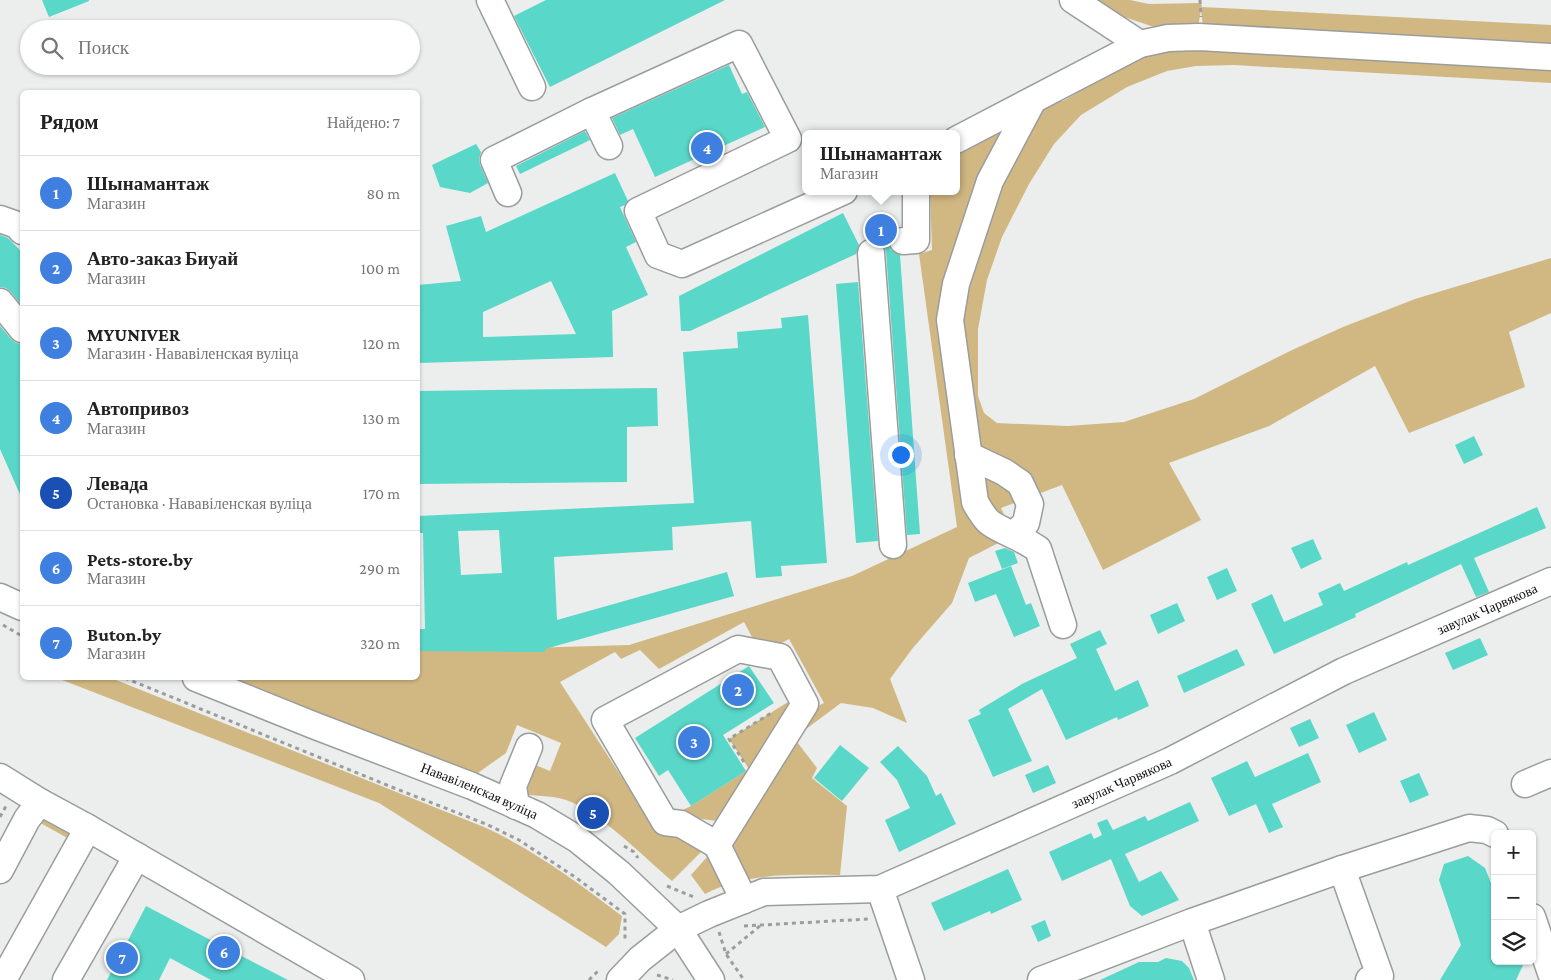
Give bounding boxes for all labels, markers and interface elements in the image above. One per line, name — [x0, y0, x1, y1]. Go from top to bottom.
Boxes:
search box — [20, 20, 420, 75]
icon: search — [38, 34, 66, 62]
text: Поиск — [78, 37, 129, 58]
text: Рядом — [40, 110, 99, 134]
text: Найдено: 7 — [327, 114, 400, 131]
pin: 4 — [691, 129, 723, 167]
popup — [802, 130, 960, 195]
text: Шынамантаж — [820, 143, 942, 164]
text: Магазин — [820, 165, 878, 182]
text: Шынамантаж — [87, 173, 209, 194]
text: 1 — [53, 185, 59, 202]
text: 80 m — [366, 185, 400, 202]
text: Магазин — [87, 195, 145, 212]
pin: 1 — [865, 211, 897, 249]
text: Авто-заказ Биуай — [87, 248, 238, 269]
text: 2 — [52, 260, 60, 277]
text: 100 m — [361, 260, 400, 277]
text: Магазин — [87, 270, 145, 287]
text: MYUNIVER — [87, 324, 180, 345]
text: 3 — [52, 335, 60, 352]
text: 120 m — [362, 335, 400, 352]
text: Магазин · Нававіленская вуліца — [87, 345, 299, 362]
text: Автопривоз — [87, 398, 189, 419]
text: 4 — [52, 410, 60, 427]
text: 130 m — [362, 410, 400, 427]
text: Магазин — [87, 420, 145, 437]
your location — [888, 442, 914, 468]
text: Левада — [87, 473, 148, 494]
text: 5 — [52, 485, 60, 502]
text: 170 m — [363, 485, 400, 502]
text: Остановка · Нававіленская вуліца — [87, 495, 312, 512]
text: Pets-store.by — [87, 549, 193, 570]
text: 6 — [52, 560, 60, 577]
text: 290 m — [359, 560, 400, 577]
text: Магазин — [87, 570, 145, 587]
street label: завулак Чарвякова — [1434, 580, 1540, 638]
text: Buton.by — [87, 624, 161, 645]
text: 7 — [52, 635, 60, 652]
text: 320 m — [360, 635, 400, 652]
text: Магазин — [87, 645, 145, 662]
pin: 2 — [722, 671, 754, 709]
pin: 3 — [678, 723, 710, 761]
street label: завулак Чарвякова — [1069, 753, 1175, 812]
street label: Нававіленская вуліца — [419, 759, 541, 823]
pin: 5 — [577, 794, 609, 832]
map controls — [1491, 830, 1536, 965]
button: + — [1491, 830, 1536, 875]
button: − — [1491, 875, 1536, 920]
button: layers — [1491, 920, 1536, 965]
pin: 6 — [208, 933, 240, 971]
pin: 7 — [106, 939, 138, 977]

